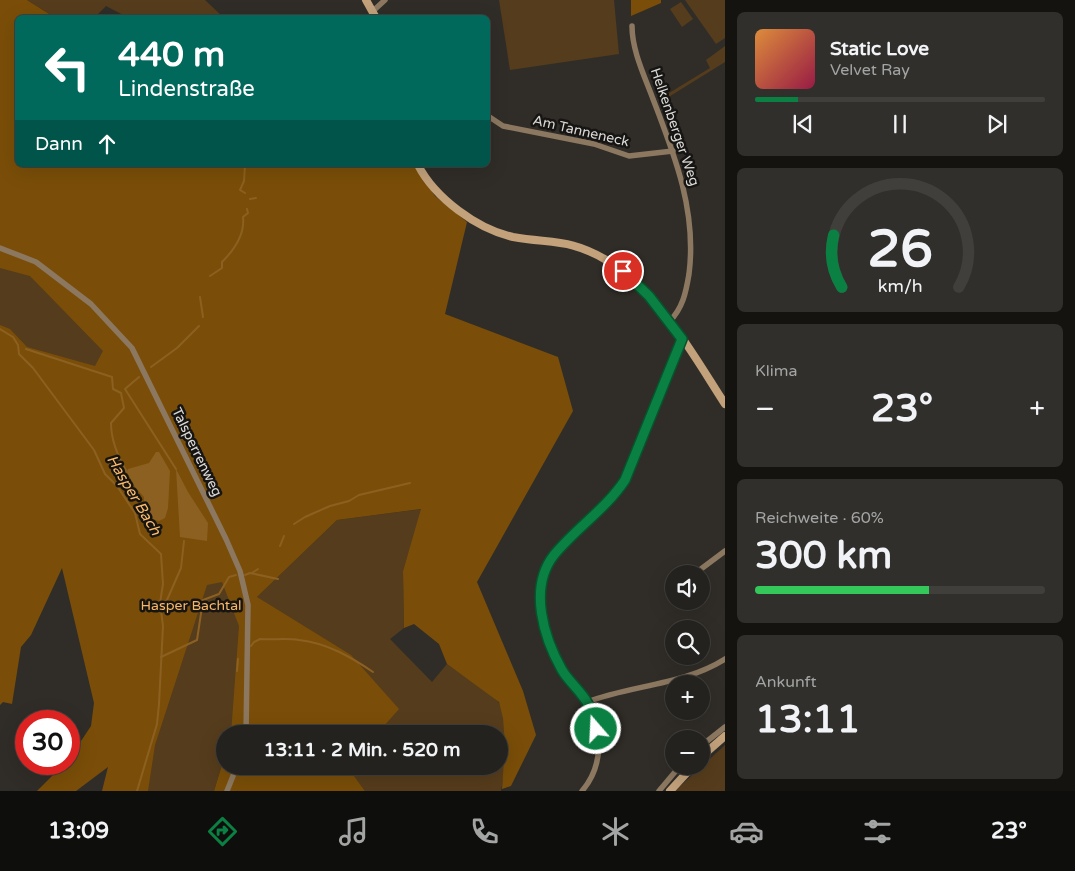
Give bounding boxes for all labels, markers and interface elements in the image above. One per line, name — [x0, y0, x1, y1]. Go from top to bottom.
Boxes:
text: 440 m — [118, 34, 225, 76]
icon: left — [35, 35, 100, 100]
text: Static Love — [830, 38, 929, 60]
text: Velvet Ray — [830, 60, 910, 80]
street label: Helkenberger Weg — [647, 66, 703, 188]
text: Lindenstraße — [118, 76, 255, 102]
icon: previous — [789, 110, 817, 138]
icon: pause — [886, 110, 914, 138]
icon: next — [983, 110, 1011, 138]
street label: Am Tanneneck — [531, 112, 631, 150]
icon: ahead — [93, 130, 121, 158]
text: Dann — [35, 133, 83, 155]
text: 26 — [867, 218, 933, 281]
pin — [602, 250, 644, 292]
icon: arrive — [609, 257, 637, 285]
text: km/h — [878, 276, 922, 297]
text: Klima — [755, 361, 797, 381]
text: 23° — [871, 386, 933, 432]
text: − — [755, 392, 775, 426]
text: + — [1029, 392, 1045, 426]
street label: Talsperrenweg — [168, 405, 226, 499]
water label: Hasper Bach — [103, 452, 165, 539]
text: Reichweite · 60% — [755, 508, 884, 528]
text: 300 km — [755, 533, 892, 579]
map controls — [665, 565, 710, 775]
button: sound — [665, 565, 710, 610]
park label: Hasper Bachtal — [140, 597, 242, 614]
button: search — [665, 620, 710, 665]
text: Ankunft — [755, 672, 817, 692]
button: + — [665, 675, 710, 720]
text: 13:11 — [755, 697, 860, 743]
position arrow — [569, 702, 621, 754]
speed limit sign: 30 — [15, 710, 80, 775]
button: − — [665, 730, 710, 775]
text: 13:11 · 2 Min. · 520 m — [264, 739, 460, 761]
icon: directions — [205, 814, 240, 849]
icon: music — [336, 814, 371, 849]
icon: phone — [467, 814, 502, 849]
icon: climate — [598, 814, 633, 849]
icon: car — [729, 814, 764, 849]
icon: filters — [860, 814, 895, 849]
text: 13:09 — [48, 818, 109, 844]
text: 23° — [991, 818, 1027, 844]

